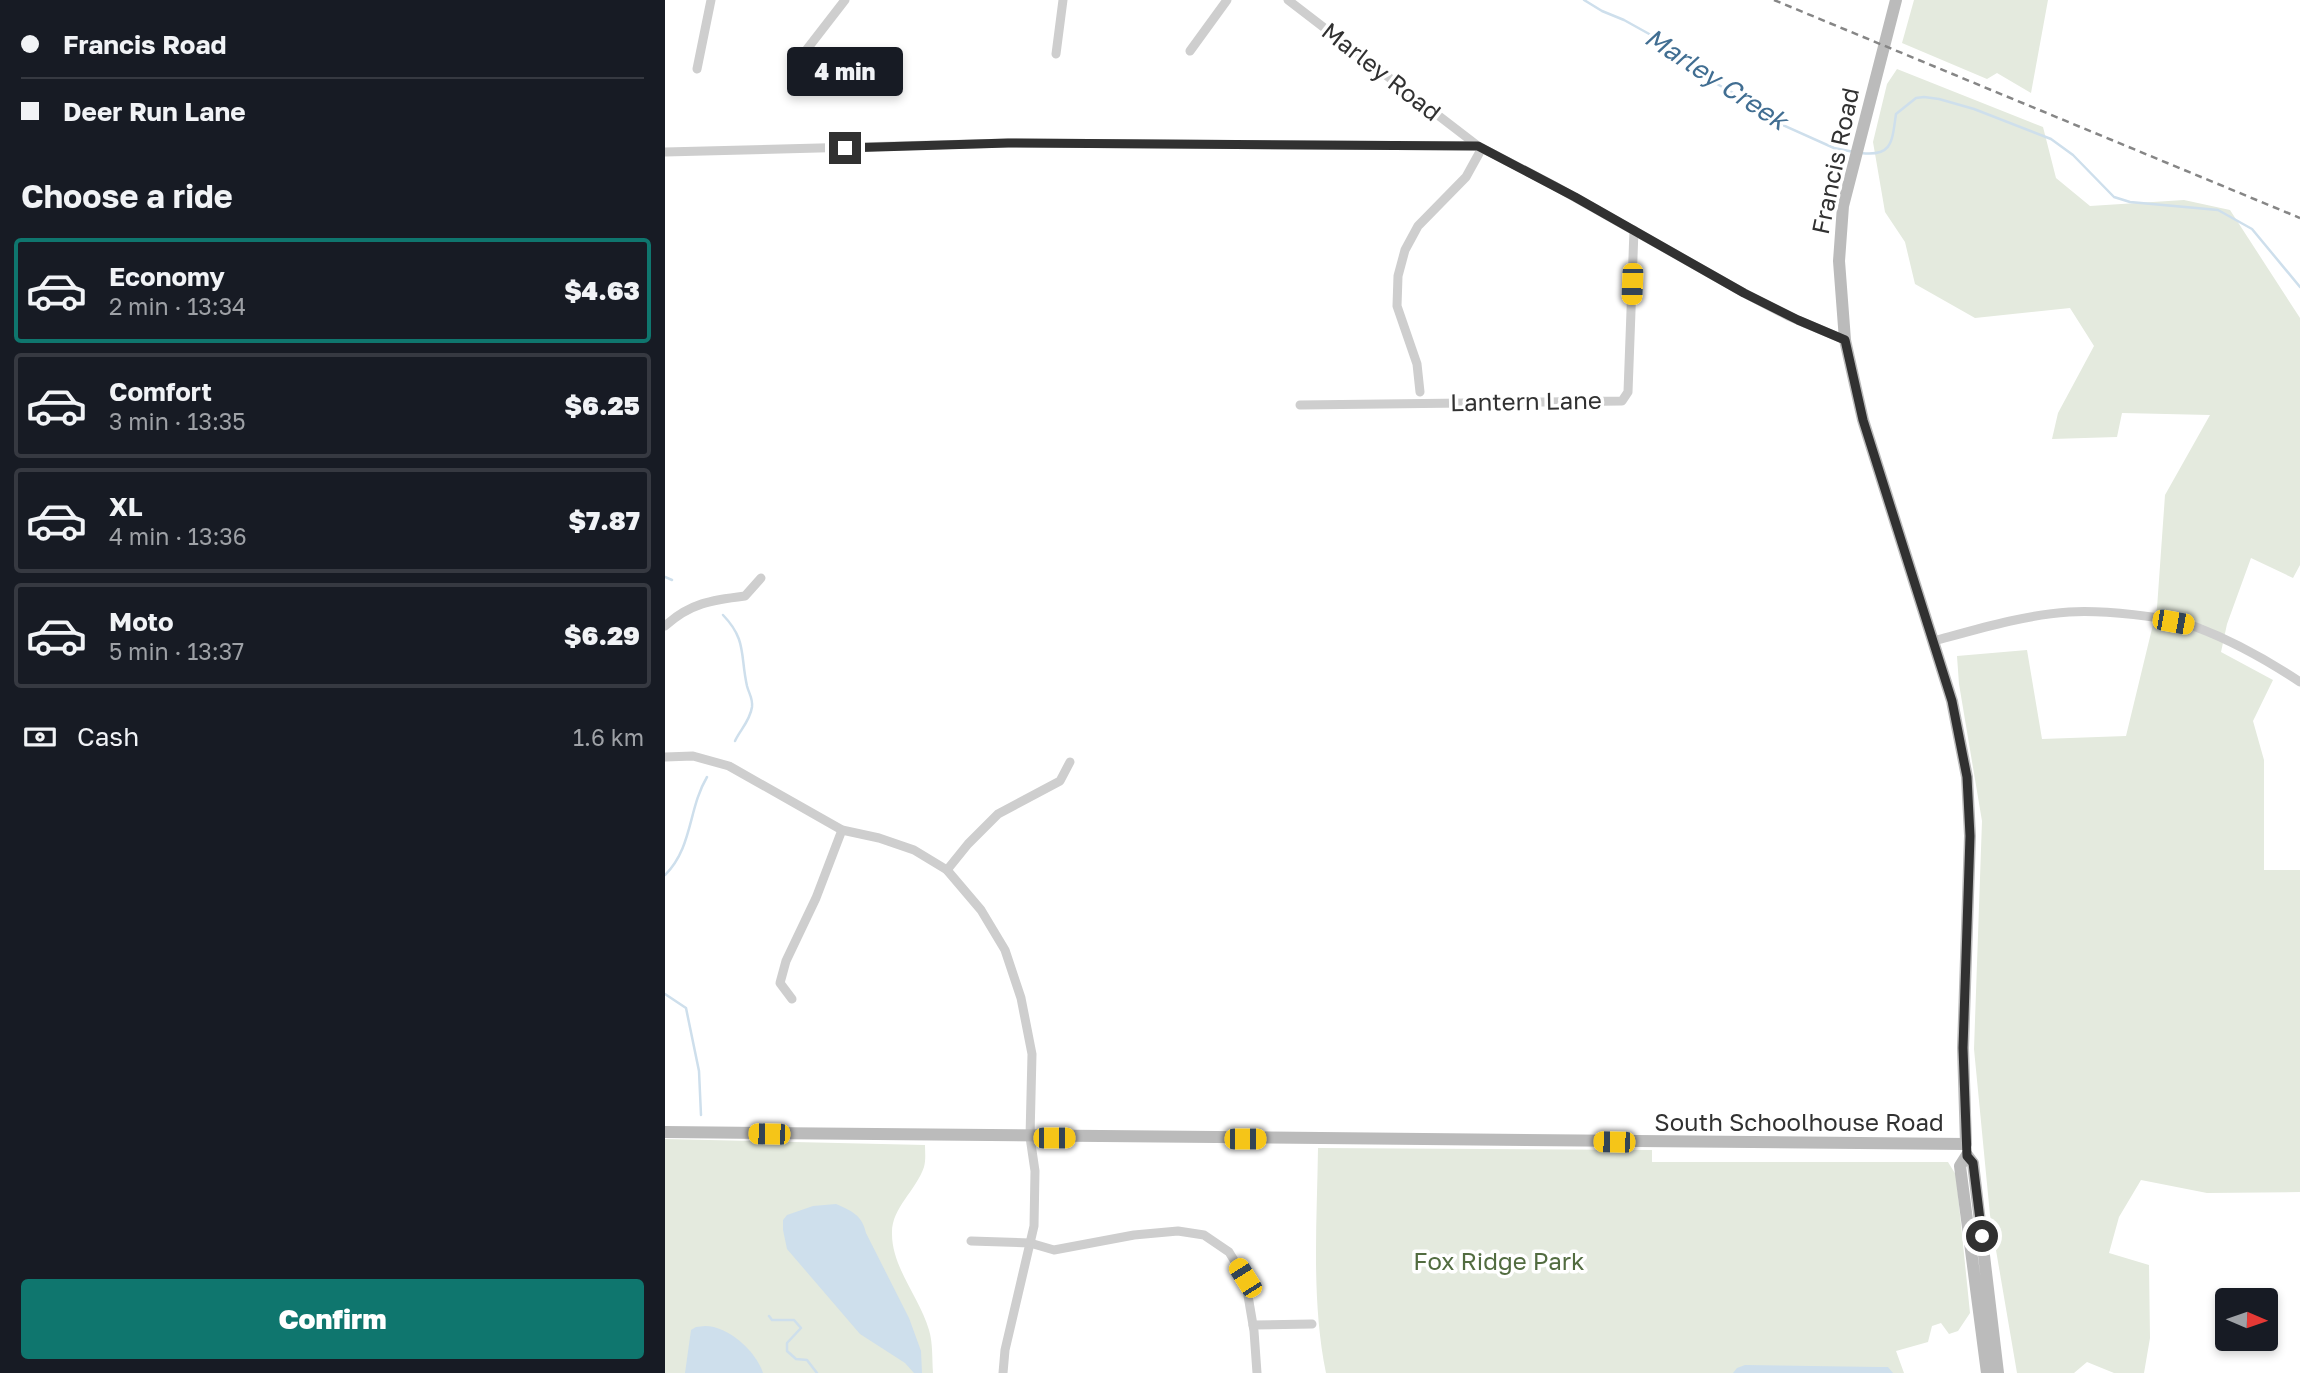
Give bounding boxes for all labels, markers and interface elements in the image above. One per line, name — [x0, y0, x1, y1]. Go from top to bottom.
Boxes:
street label: Marley Road — [1317, 15, 1447, 126]
water label: Marley Creek — [1639, 21, 1795, 137]
text: Francis Road — [63, 29, 227, 60]
callout: 4 min — [787, 46, 903, 96]
text: 4 min — [815, 57, 875, 85]
street label: Francis Road — [1805, 85, 1864, 236]
text: Deer Run Lane — [63, 96, 246, 127]
route end — [829, 132, 861, 164]
text: Choose a ride — [21, 177, 233, 215]
icon: car — [25, 259, 88, 322]
text: Economy — [109, 261, 225, 292]
car — [1621, 263, 1644, 305]
text: $4.63 — [564, 275, 640, 306]
text: 2 min · 13:34 — [109, 292, 246, 320]
icon: car — [25, 374, 88, 437]
text: Comfort — [109, 376, 212, 407]
street label: Lantern Lane — [1450, 385, 1602, 416]
text: $6.25 — [565, 390, 640, 421]
text: 3 min · 13:35 — [109, 407, 246, 435]
icon: car — [25, 489, 88, 552]
text: XL — [109, 491, 143, 522]
text: $7.87 — [569, 505, 640, 536]
text: 4 min · 13:36 — [109, 522, 247, 550]
icon: car — [25, 604, 88, 667]
text: Moto — [109, 606, 174, 637]
car — [2151, 608, 2196, 636]
text: $6.29 — [564, 620, 640, 651]
text: 5 min · 13:37 — [109, 637, 244, 665]
icon: cash — [21, 718, 59, 756]
text: Cash — [77, 721, 139, 752]
text: 1.6 km — [573, 723, 644, 751]
street label: South Schoolhouse Road — [1654, 1107, 1944, 1136]
car — [748, 1123, 791, 1145]
car — [1034, 1128, 1076, 1149]
car — [1225, 1129, 1267, 1150]
car — [1593, 1131, 1636, 1153]
route start — [1966, 1220, 1998, 1252]
park label: Fox Ridge Park — [1413, 1246, 1585, 1275]
car — [1225, 1255, 1266, 1301]
button: Confirm — [21, 1279, 644, 1359]
north arrow — [2215, 1288, 2279, 1351]
map controls — [2215, 1288, 2278, 1351]

